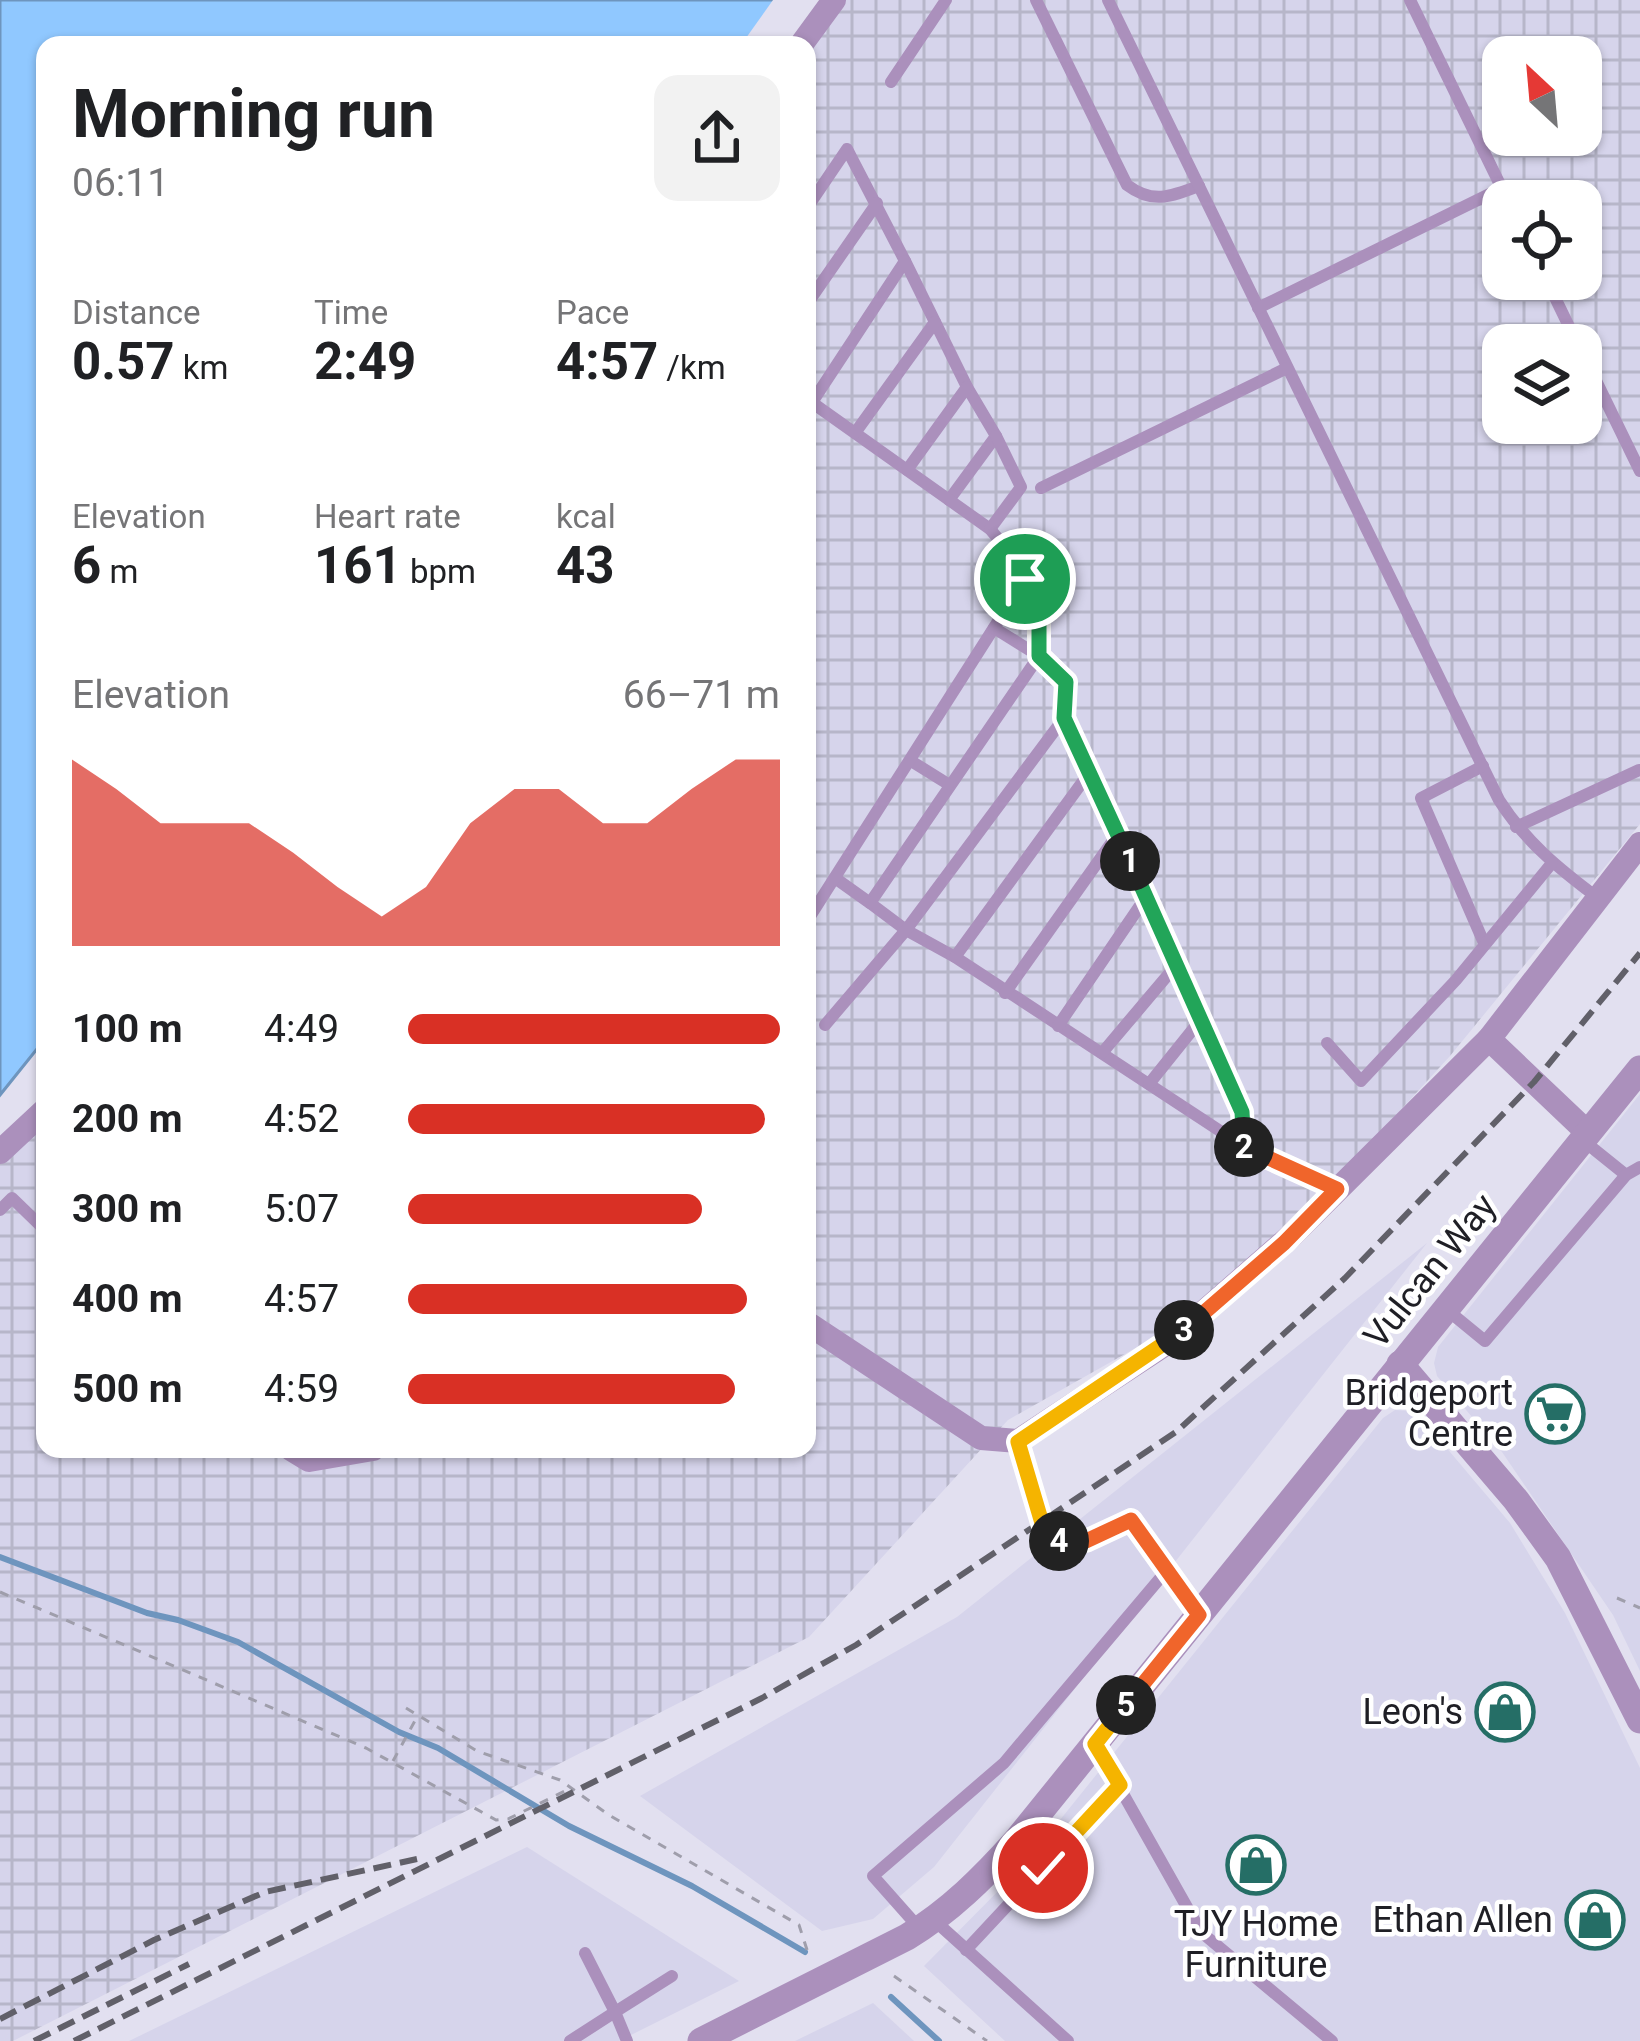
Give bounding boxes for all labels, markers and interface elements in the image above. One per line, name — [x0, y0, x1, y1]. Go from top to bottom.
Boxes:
north arrow — [1482, 36, 1602, 156]
map controls — [1482, 36, 1602, 444]
button: share — [654, 75, 780, 201]
text: Morning run — [72, 76, 435, 153]
text: 06:11 — [72, 160, 169, 206]
button: locate — [1482, 180, 1602, 300]
text: Distance — [72, 293, 200, 332]
text: Time — [314, 293, 388, 332]
text: Pace — [556, 293, 629, 332]
button: layers — [1482, 324, 1602, 444]
text: 0.57 — [72, 332, 175, 391]
text: 2:49 — [314, 332, 416, 391]
text: 4:57 — [556, 332, 658, 391]
text: km — [175, 348, 228, 387]
text: /km — [658, 348, 726, 387]
text: Elevation — [72, 497, 206, 536]
text: Heart rate — [314, 497, 461, 536]
text: kcal — [556, 497, 616, 536]
pin — [974, 528, 1076, 630]
text: 6 — [72, 536, 101, 595]
text: 161 — [314, 536, 402, 595]
text: 43 — [556, 536, 615, 595]
icon: arrive — [992, 546, 1058, 612]
text: m — [101, 552, 138, 591]
text: bpm — [402, 552, 476, 591]
text: Elevation — [72, 672, 230, 718]
text: 66–71 m — [623, 672, 780, 718]
pin: 1 — [1100, 831, 1160, 891]
text: 1 — [1121, 841, 1139, 880]
text: 100 m — [72, 1006, 183, 1052]
text: 4:49 — [264, 1006, 339, 1052]
text: 200 m — [72, 1096, 183, 1142]
text: 4:52 — [264, 1096, 339, 1142]
pin: 2 — [1214, 1117, 1274, 1177]
text: 2 — [1235, 1127, 1253, 1166]
text: 300 m — [72, 1186, 183, 1232]
text: 5:07 — [264, 1186, 339, 1232]
street label: Vulcan Way — [1355, 1186, 1505, 1356]
text: 400 m — [72, 1276, 183, 1322]
text: 4:57 — [264, 1276, 339, 1322]
pin: 3 — [1154, 1300, 1214, 1360]
text: 3 — [1175, 1310, 1193, 1349]
text: 500 m — [72, 1366, 183, 1412]
text: 4:59 — [264, 1366, 339, 1412]
place label: Bridgeport Centre — [1344, 1372, 1513, 1455]
supermarket icon: Bridgeport Centre — [1524, 1383, 1586, 1445]
pin: 4 — [1029, 1511, 1089, 1571]
text: 4 — [1050, 1521, 1068, 1560]
pin: 5 — [1096, 1675, 1156, 1735]
shop icon: Leon's — [1474, 1681, 1536, 1743]
text: 5 — [1117, 1685, 1135, 1724]
place label: Leon's — [1362, 1691, 1463, 1733]
pin — [992, 1817, 1094, 1919]
shop icon: TJY Home Furniture — [1225, 1834, 1287, 1896]
icon: check — [1010, 1835, 1076, 1901]
shop icon: Ethan Allen — [1564, 1889, 1626, 1951]
place label: Ethan Allen — [1373, 1899, 1553, 1941]
place label: TJY Home Furniture — [1174, 1903, 1338, 1986]

